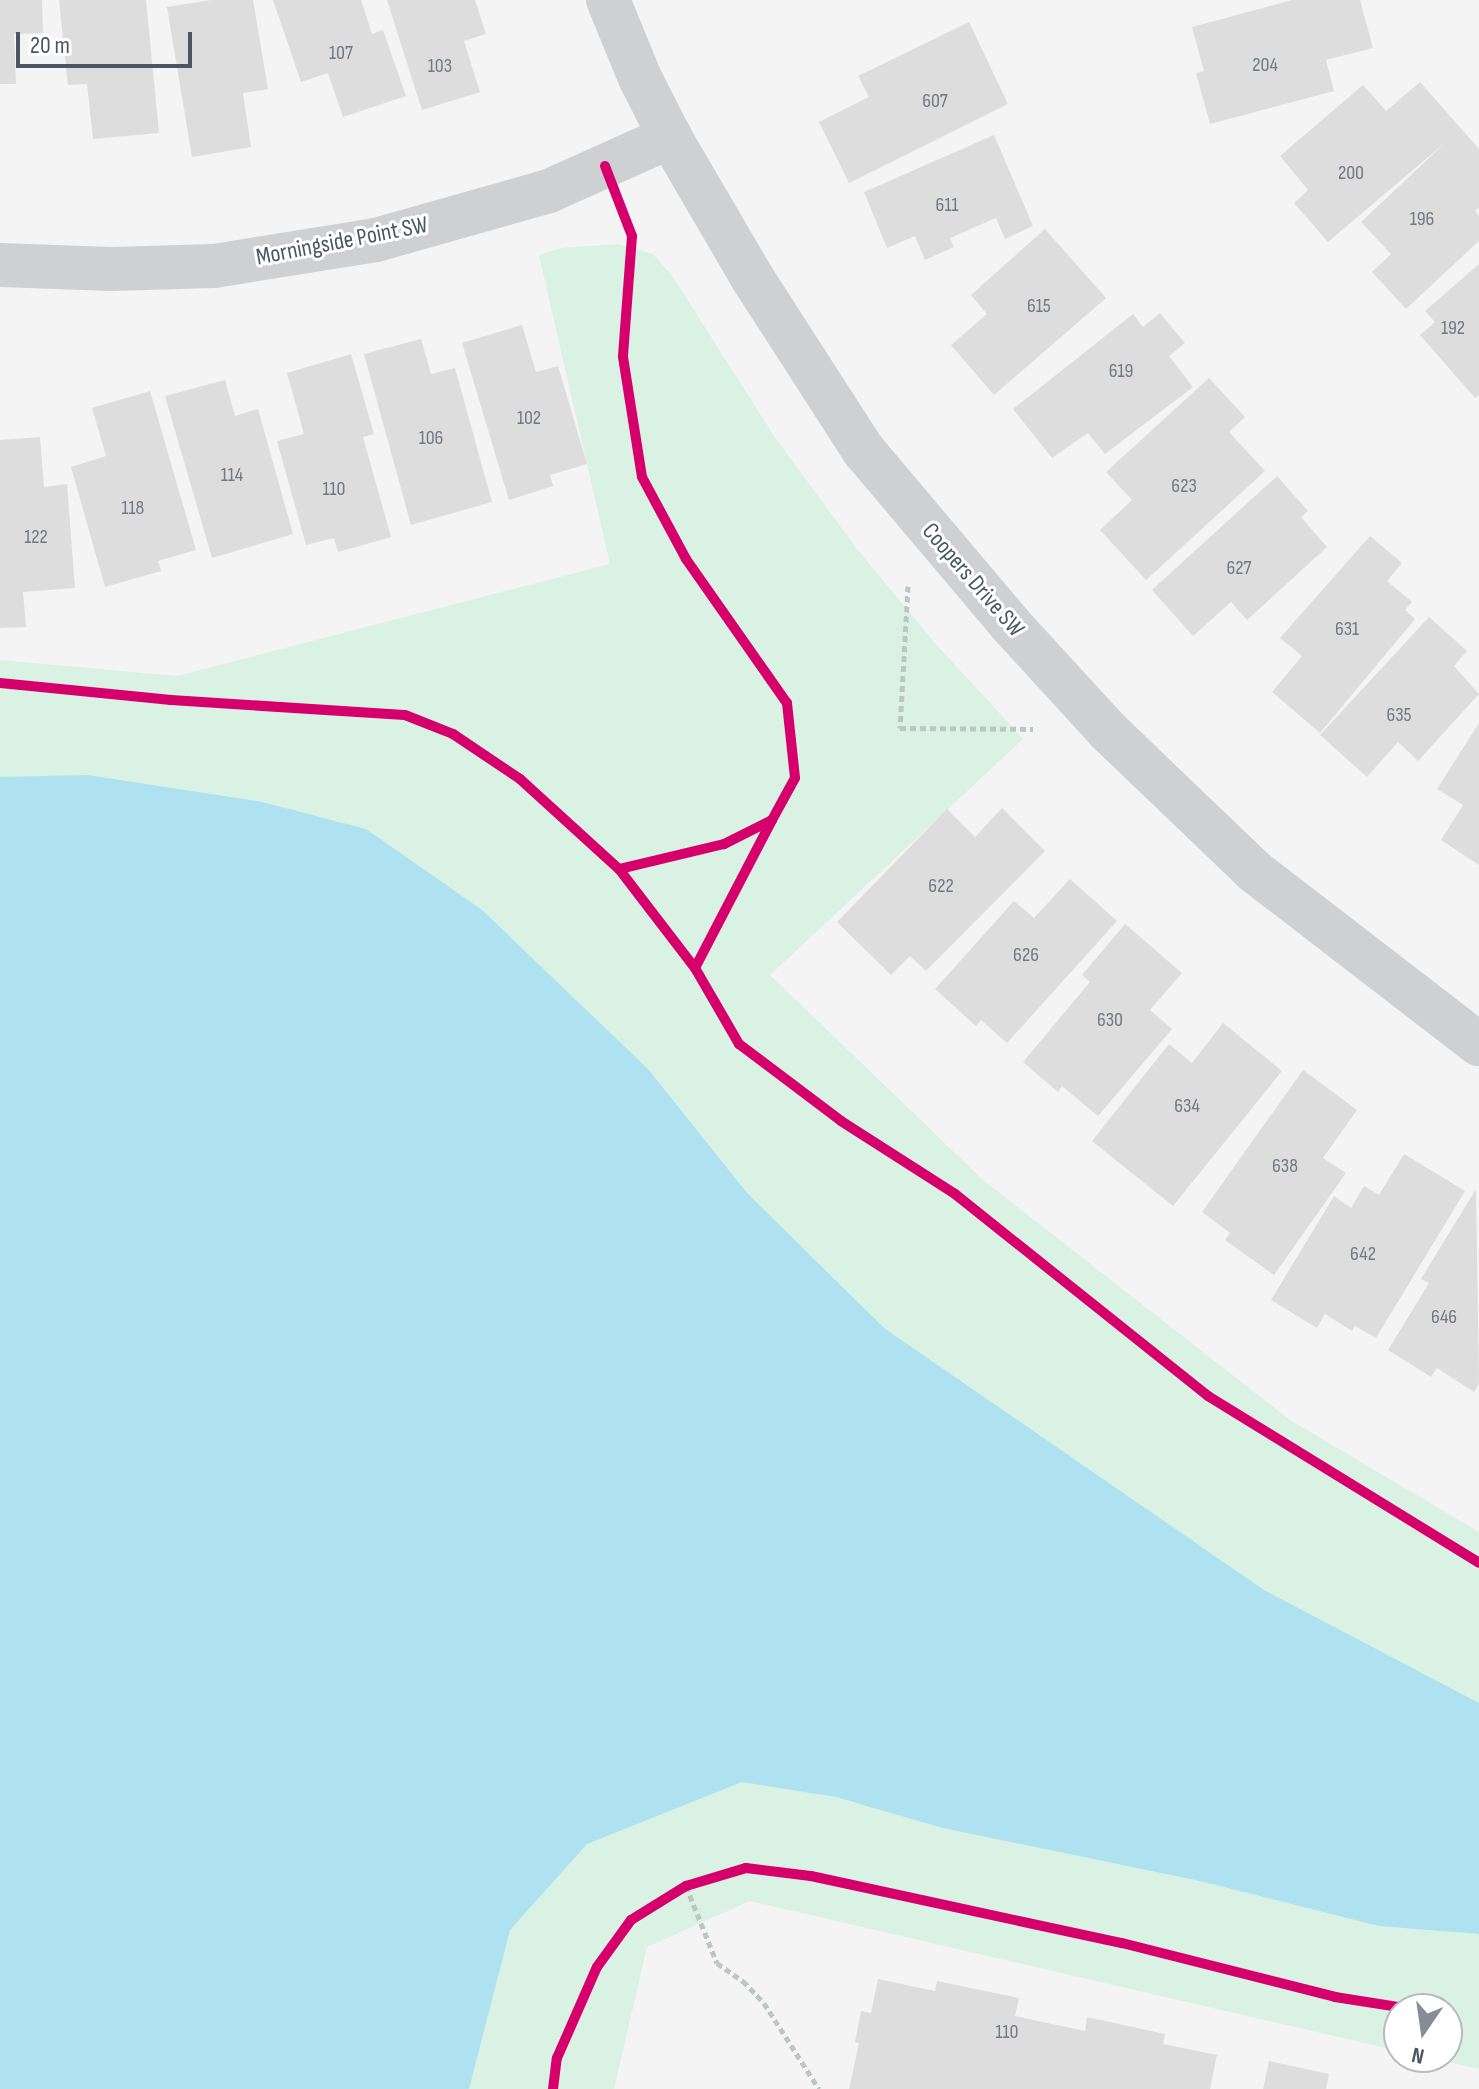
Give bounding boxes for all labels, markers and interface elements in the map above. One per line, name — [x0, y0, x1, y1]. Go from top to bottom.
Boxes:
scale bar — [20, 16, 196, 66]
text: 20 m — [30, 31, 70, 60]
house number: 107 — [329, 41, 353, 65]
house number: 204 — [1252, 53, 1278, 77]
house number: 103 — [428, 54, 452, 78]
house number: 607 — [922, 89, 948, 113]
house number: 200 — [1338, 161, 1364, 185]
house number: 611 — [936, 193, 958, 217]
house number: 196 — [1410, 207, 1434, 231]
street label: Morningside Point SW — [254, 210, 430, 272]
house number: 615 — [1027, 294, 1051, 318]
house number: 192 — [1441, 316, 1465, 340]
house number: 619 — [1109, 359, 1133, 383]
house number: 102 — [517, 406, 541, 430]
house number: 106 — [419, 426, 443, 450]
house number: 114 — [221, 463, 243, 487]
house number: 623 — [1171, 474, 1197, 498]
house number: 110 — [323, 477, 345, 501]
house number: 118 — [122, 496, 144, 520]
street label: Coopers Drive SW — [916, 517, 1030, 643]
house number: 122 — [24, 525, 48, 549]
house number: 627 — [1226, 556, 1252, 580]
house number: 631 — [1335, 617, 1359, 641]
house number: 635 — [1386, 703, 1412, 727]
house number: 622 — [928, 874, 954, 898]
house number: 626 — [1013, 943, 1039, 967]
house number: 630 — [1097, 1008, 1123, 1032]
house number: 634 — [1174, 1094, 1200, 1118]
house number: 638 — [1272, 1154, 1298, 1178]
house number: 642 — [1350, 1242, 1376, 1266]
house number: 646 — [1431, 1305, 1457, 1329]
north arrow — [1383, 1993, 1463, 2073]
house number: 110 — [996, 2020, 1018, 2044]
text: N — [1409, 2040, 1427, 2069]

